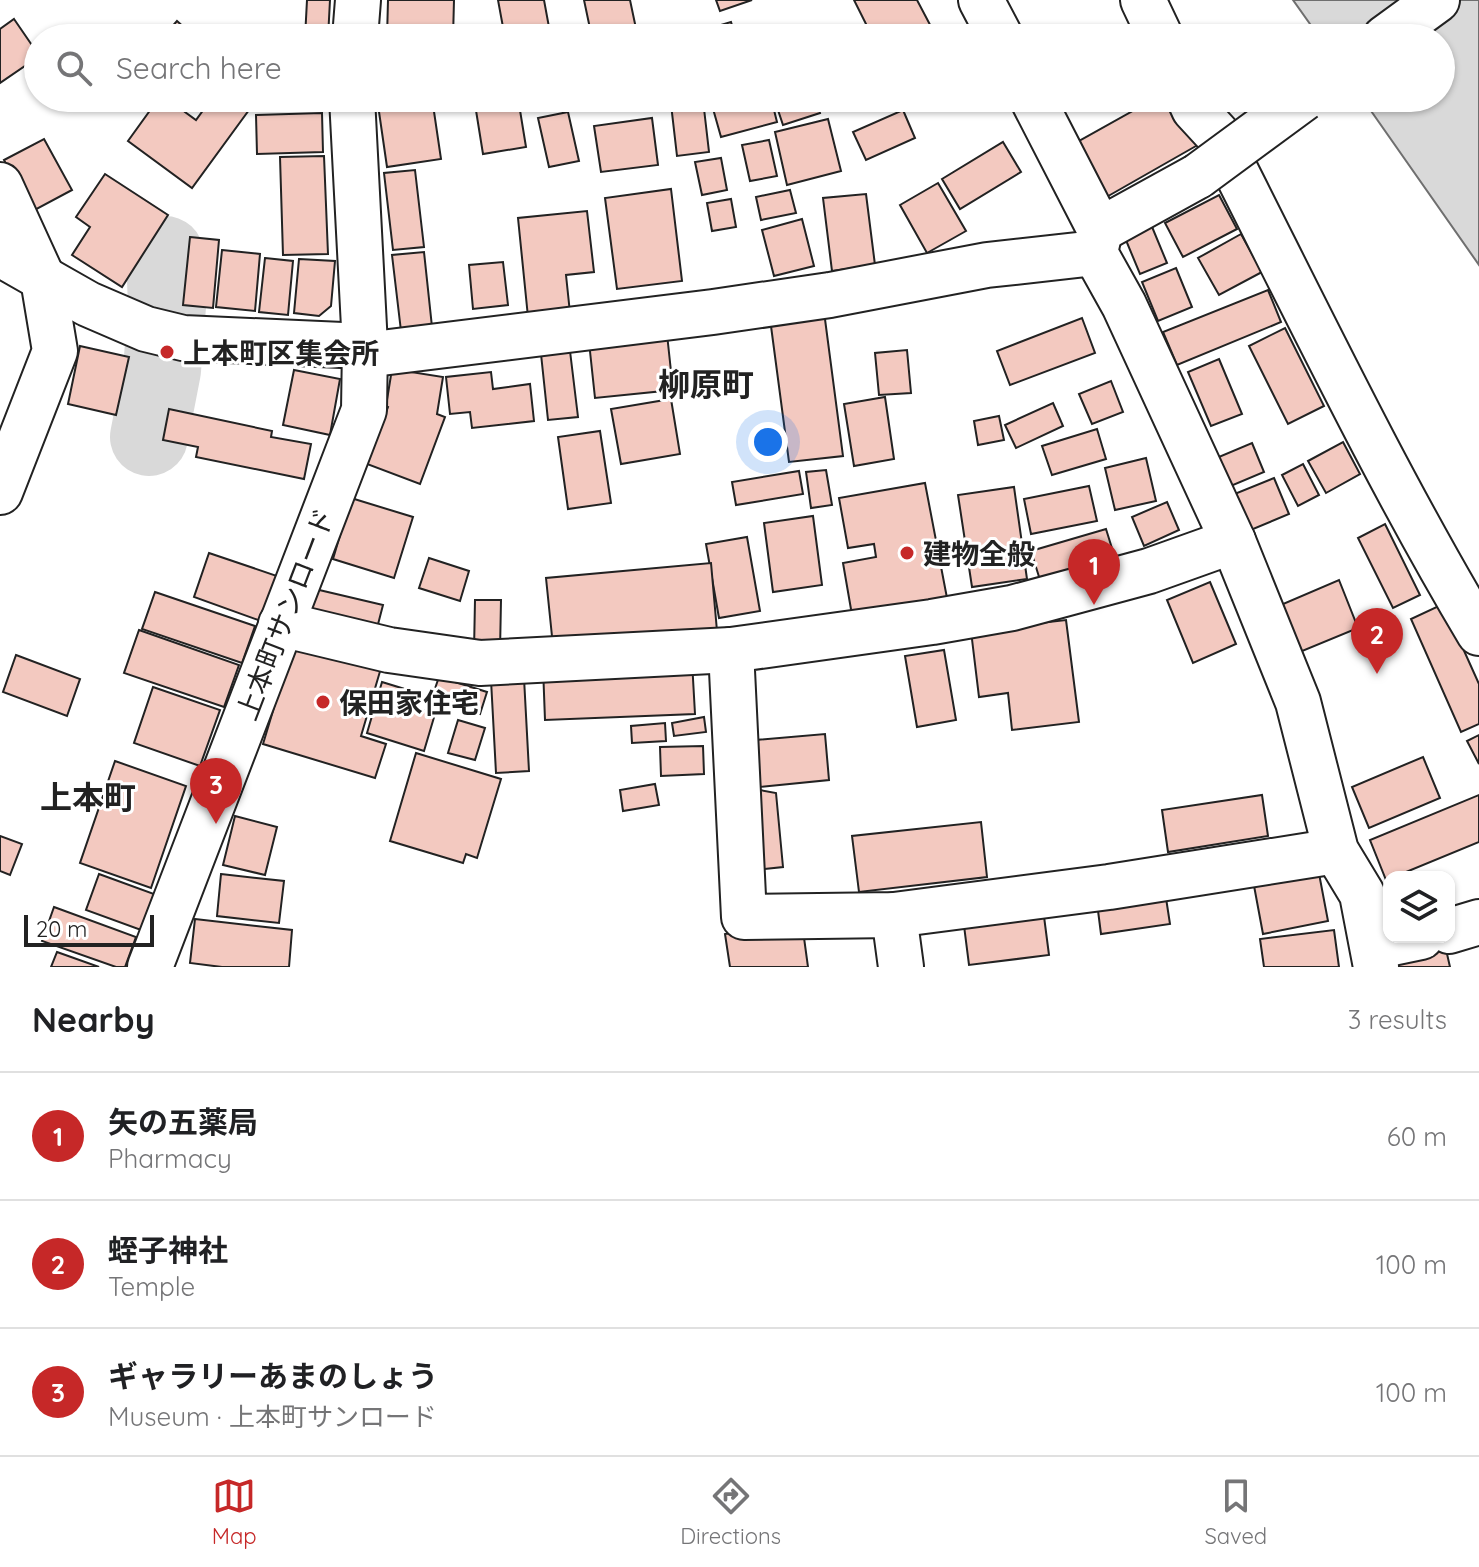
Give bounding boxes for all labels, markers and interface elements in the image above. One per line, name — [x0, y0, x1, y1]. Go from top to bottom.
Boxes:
search box — [24, 24, 1455, 112]
icon: search — [52, 46, 96, 90]
text: Search here — [116, 49, 282, 87]
place label: 上本町区集会所 — [183, 335, 379, 370]
marker: 上本町区集会所 — [158, 343, 176, 361]
district label: 柳原町 — [658, 364, 754, 404]
your location — [748, 422, 788, 462]
street label: 上本町サンロード — [229, 503, 341, 725]
place label: 建物全般 — [923, 536, 1035, 571]
pin: 1 — [1068, 539, 1120, 605]
marker: 建物全般 — [898, 544, 916, 562]
pin: 2 — [1351, 608, 1403, 674]
place label: 保田家住宅 — [339, 685, 479, 720]
marker: 保田家住宅 — [314, 693, 332, 711]
pin: 3 — [190, 758, 242, 824]
district label: 上本町 — [40, 777, 136, 817]
map controls — [1383, 871, 1455, 943]
button: layers — [1383, 871, 1455, 943]
scale bar — [24, 911, 154, 947]
text: 20 m — [36, 915, 87, 943]
text: Nearby — [32, 998, 155, 1041]
text: 3 results — [1348, 1003, 1447, 1036]
text: 矢の五薬局 — [108, 1103, 258, 1141]
text: 1 — [53, 1120, 63, 1153]
text: 60 m — [1387, 1120, 1447, 1153]
text: Pharmacy — [108, 1142, 232, 1175]
text: 蛭子神社 — [108, 1231, 228, 1269]
text: 2 — [51, 1248, 65, 1281]
text: 100 m — [1376, 1248, 1447, 1281]
text: Temple — [108, 1270, 195, 1303]
text: ギャラリーあまのしょう — [108, 1357, 438, 1395]
text: 3 — [51, 1376, 65, 1409]
text: 100 m — [1376, 1376, 1447, 1409]
text: Museum · 上本町サンロード — [108, 1400, 437, 1433]
tab: Map — [212, 1474, 257, 1550]
tab: Directions — [680, 1474, 781, 1550]
tab: Saved — [1204, 1474, 1267, 1550]

